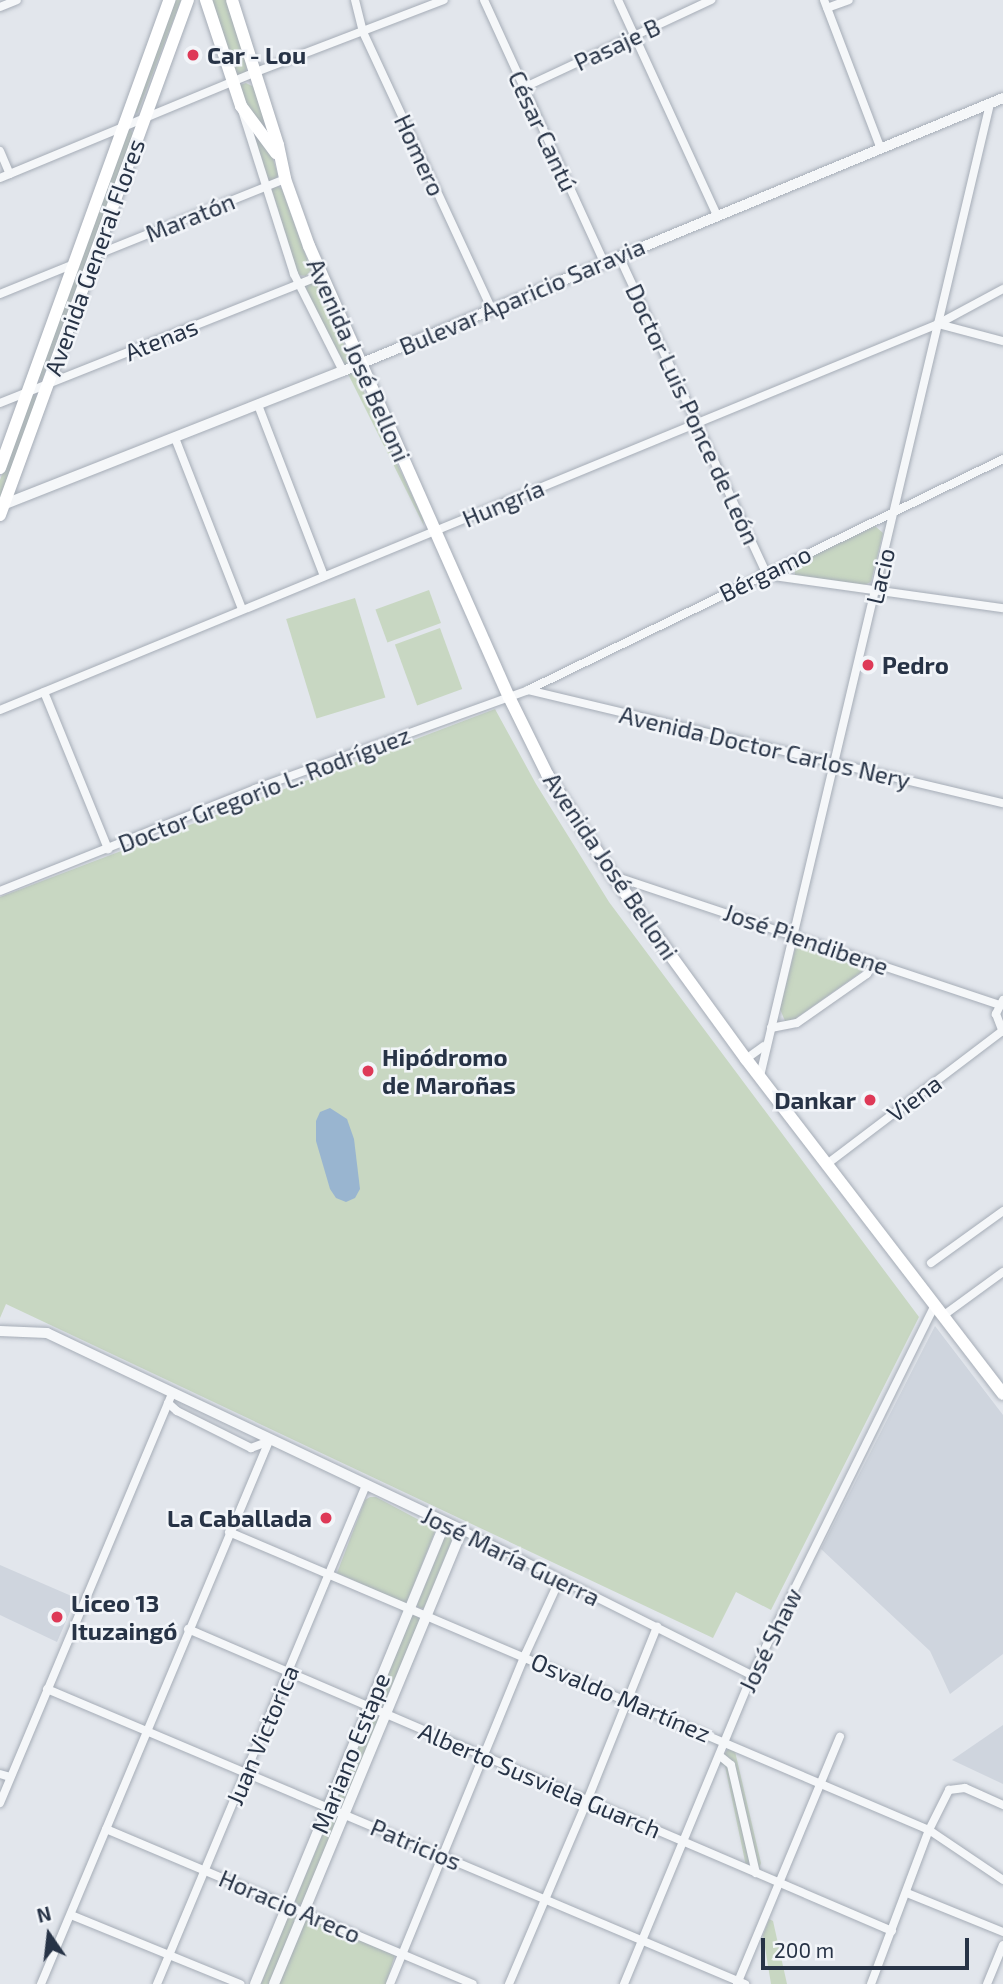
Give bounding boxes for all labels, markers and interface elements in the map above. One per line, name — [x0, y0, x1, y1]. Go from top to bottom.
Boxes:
street label: Pasaje B — [569, 12, 665, 76]
place label: Car - Lou — [207, 41, 307, 69]
marker: Car - Lou — [185, 47, 201, 63]
street label: César Cantú — [502, 66, 584, 196]
street label: Homero — [389, 110, 451, 200]
street label: Avenida General Flores — [38, 134, 150, 380]
street label: Maratón — [141, 186, 239, 248]
street label: Bulevar Aparicio Saravia — [394, 231, 650, 361]
street label: Avenida José Belloni — [301, 254, 417, 466]
street label: Doctor Luis Ponce de León — [620, 279, 766, 549]
street label: Atenas — [120, 311, 202, 367]
street label: Hungría — [458, 473, 548, 533]
street label: Bérgamo — [714, 538, 816, 608]
street label: Lacio — [860, 545, 900, 607]
place label: Pedro — [882, 651, 949, 679]
marker: Pedro — [860, 657, 876, 673]
street label: Avenida Doctor Carlos Nery — [617, 699, 913, 795]
street label: Doctor Gregorio L. Rodríguez — [114, 720, 414, 858]
street label: Avenida José Belloni — [538, 767, 684, 965]
street label: José Piendibene — [720, 897, 892, 981]
place label: Hipódromo de Maroñas — [382, 1043, 516, 1099]
marker: Hipódromo de Maroñas — [360, 1063, 376, 1079]
street label: Viena — [881, 1068, 947, 1128]
place label: Dankar — [774, 1086, 856, 1114]
marker: Dankar — [862, 1092, 878, 1108]
street label: José María Guerra — [417, 1500, 605, 1612]
place label: La Caballada — [167, 1504, 312, 1532]
marker: La Caballada — [318, 1510, 334, 1526]
street label: José Shaw — [732, 1583, 808, 1697]
place label: Liceo 13 Ituzaingó — [71, 1589, 177, 1645]
marker: Liceo 13 Ituzaingó — [49, 1609, 65, 1625]
street label: Osvaldo Martínez — [527, 1646, 715, 1748]
street label: Juan Victorica — [219, 1660, 305, 1810]
street label: Mariano Estape — [305, 1668, 395, 1838]
street label: Alberto Susviela Guarch — [415, 1716, 665, 1844]
street label: Patricios — [366, 1812, 466, 1876]
street label: Horacio Areco — [215, 1863, 365, 1949]
north arrow — [14, 1900, 84, 1970]
text: N — [34, 1901, 53, 1927]
scale bar — [765, 1924, 973, 1968]
text: 200 m — [774, 1937, 834, 1962]

